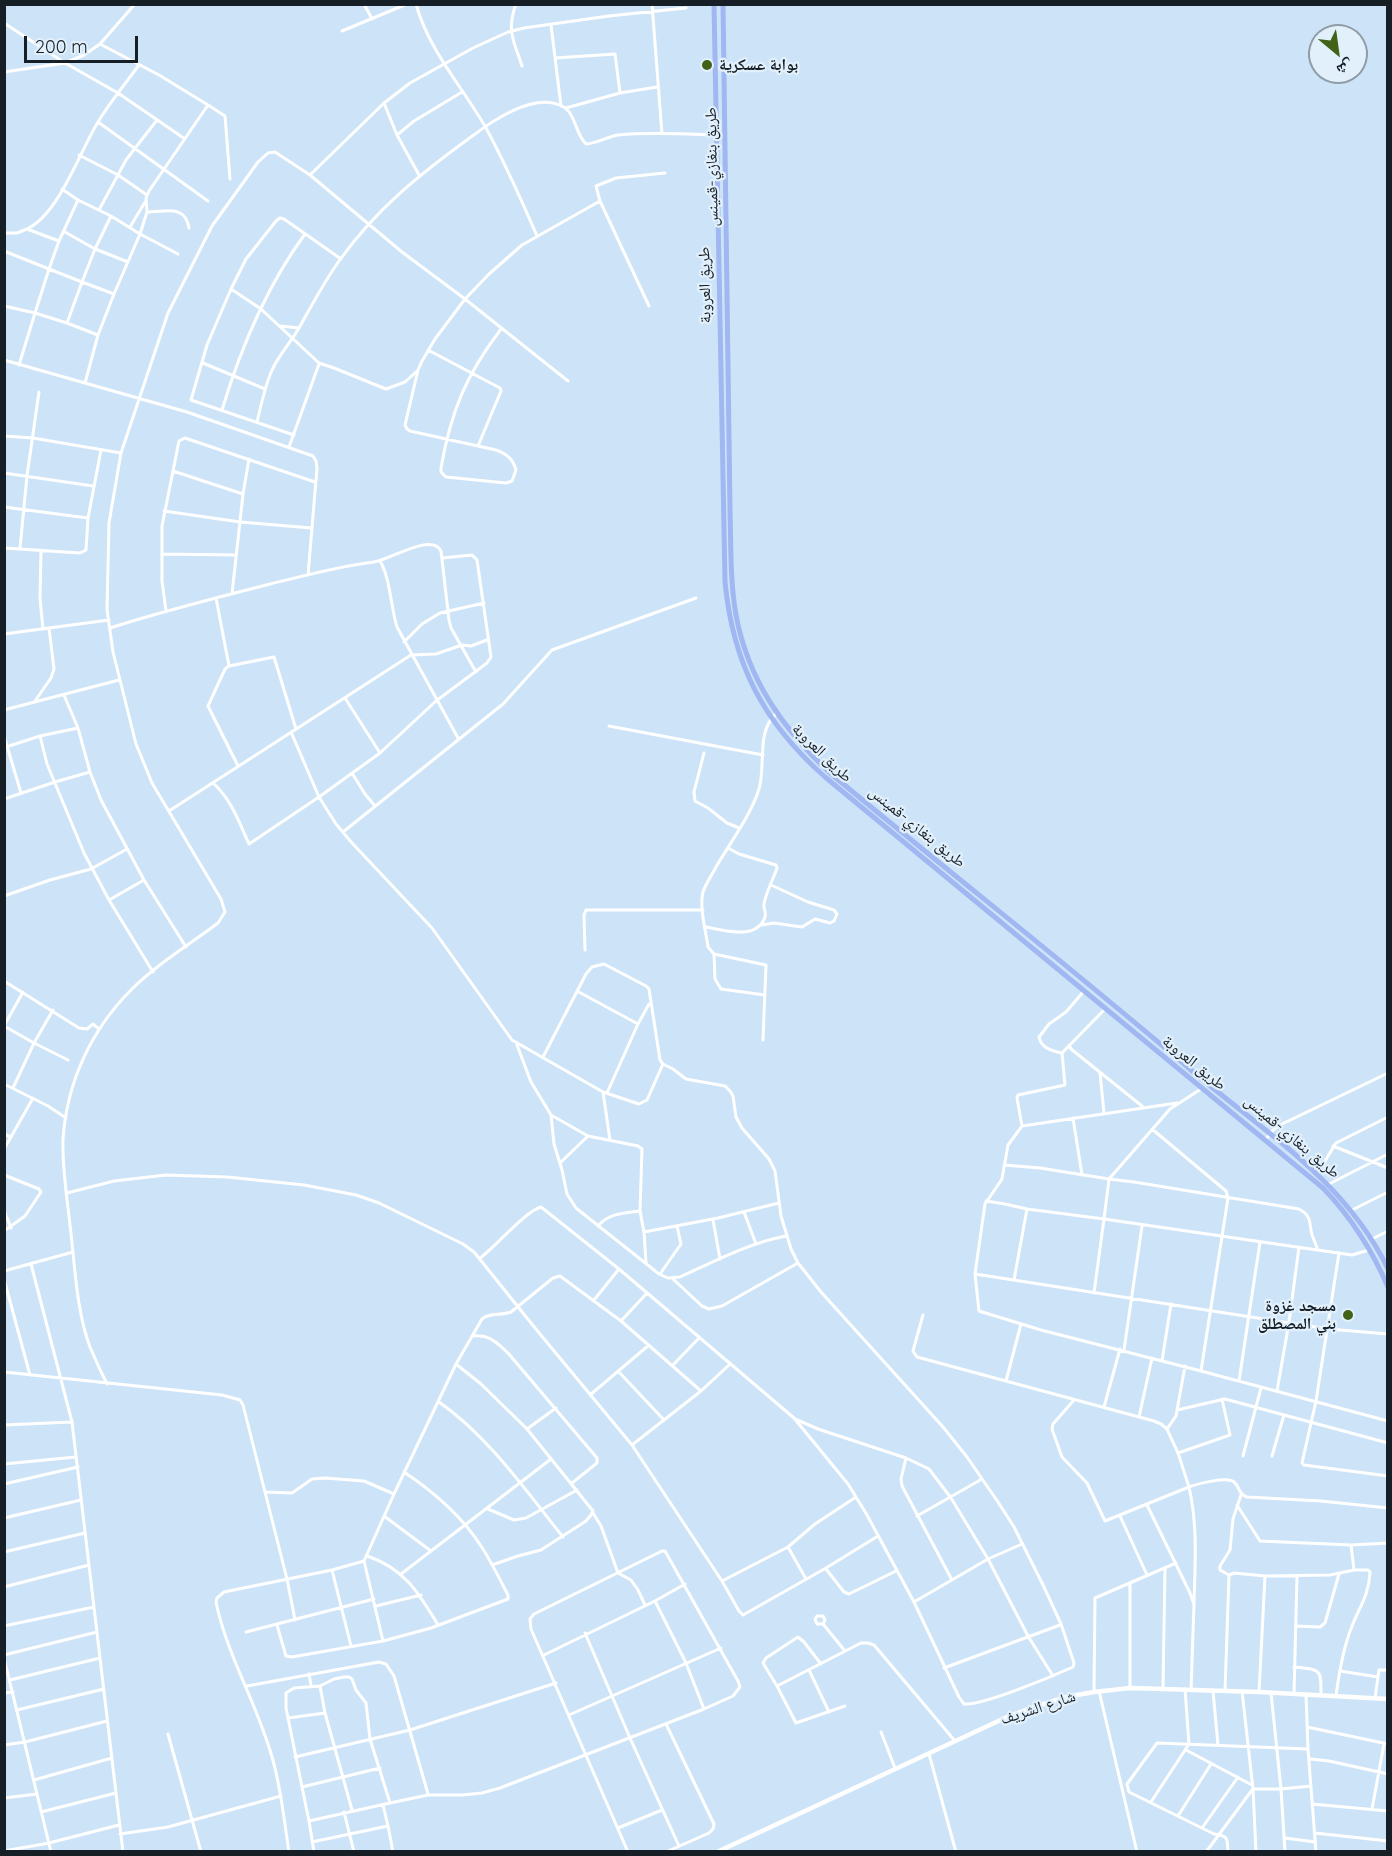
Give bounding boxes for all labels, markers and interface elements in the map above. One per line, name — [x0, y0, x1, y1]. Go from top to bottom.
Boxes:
scale bar — [27, 24, 141, 62]
north arrow — [1308, 24, 1368, 84]
text: 200 m — [35, 35, 88, 58]
place label: بوابة عسكرية — [719, 55, 798, 75]
text: ش — [1333, 55, 1358, 81]
marker: بوابة عسكرية — [700, 58, 714, 72]
street label: طريق بنغازي-قمينس — [701, 107, 723, 227]
street label: طريق العروبة — [695, 247, 715, 323]
street label: طريق العروبة — [788, 720, 856, 786]
street label: طريق بنغازي-قمينس — [865, 782, 969, 872]
street label: طريق العروبة — [1158, 1031, 1230, 1095]
street label: طريق بنغازي-قمينس — [1240, 1091, 1344, 1183]
place label: مسجد غزوة بني المصطلق — [1258, 1296, 1336, 1334]
marker: مسجد غزوة بني المصطلق — [1341, 1308, 1355, 1322]
street label: شارع الشريف — [998, 1687, 1078, 1729]

